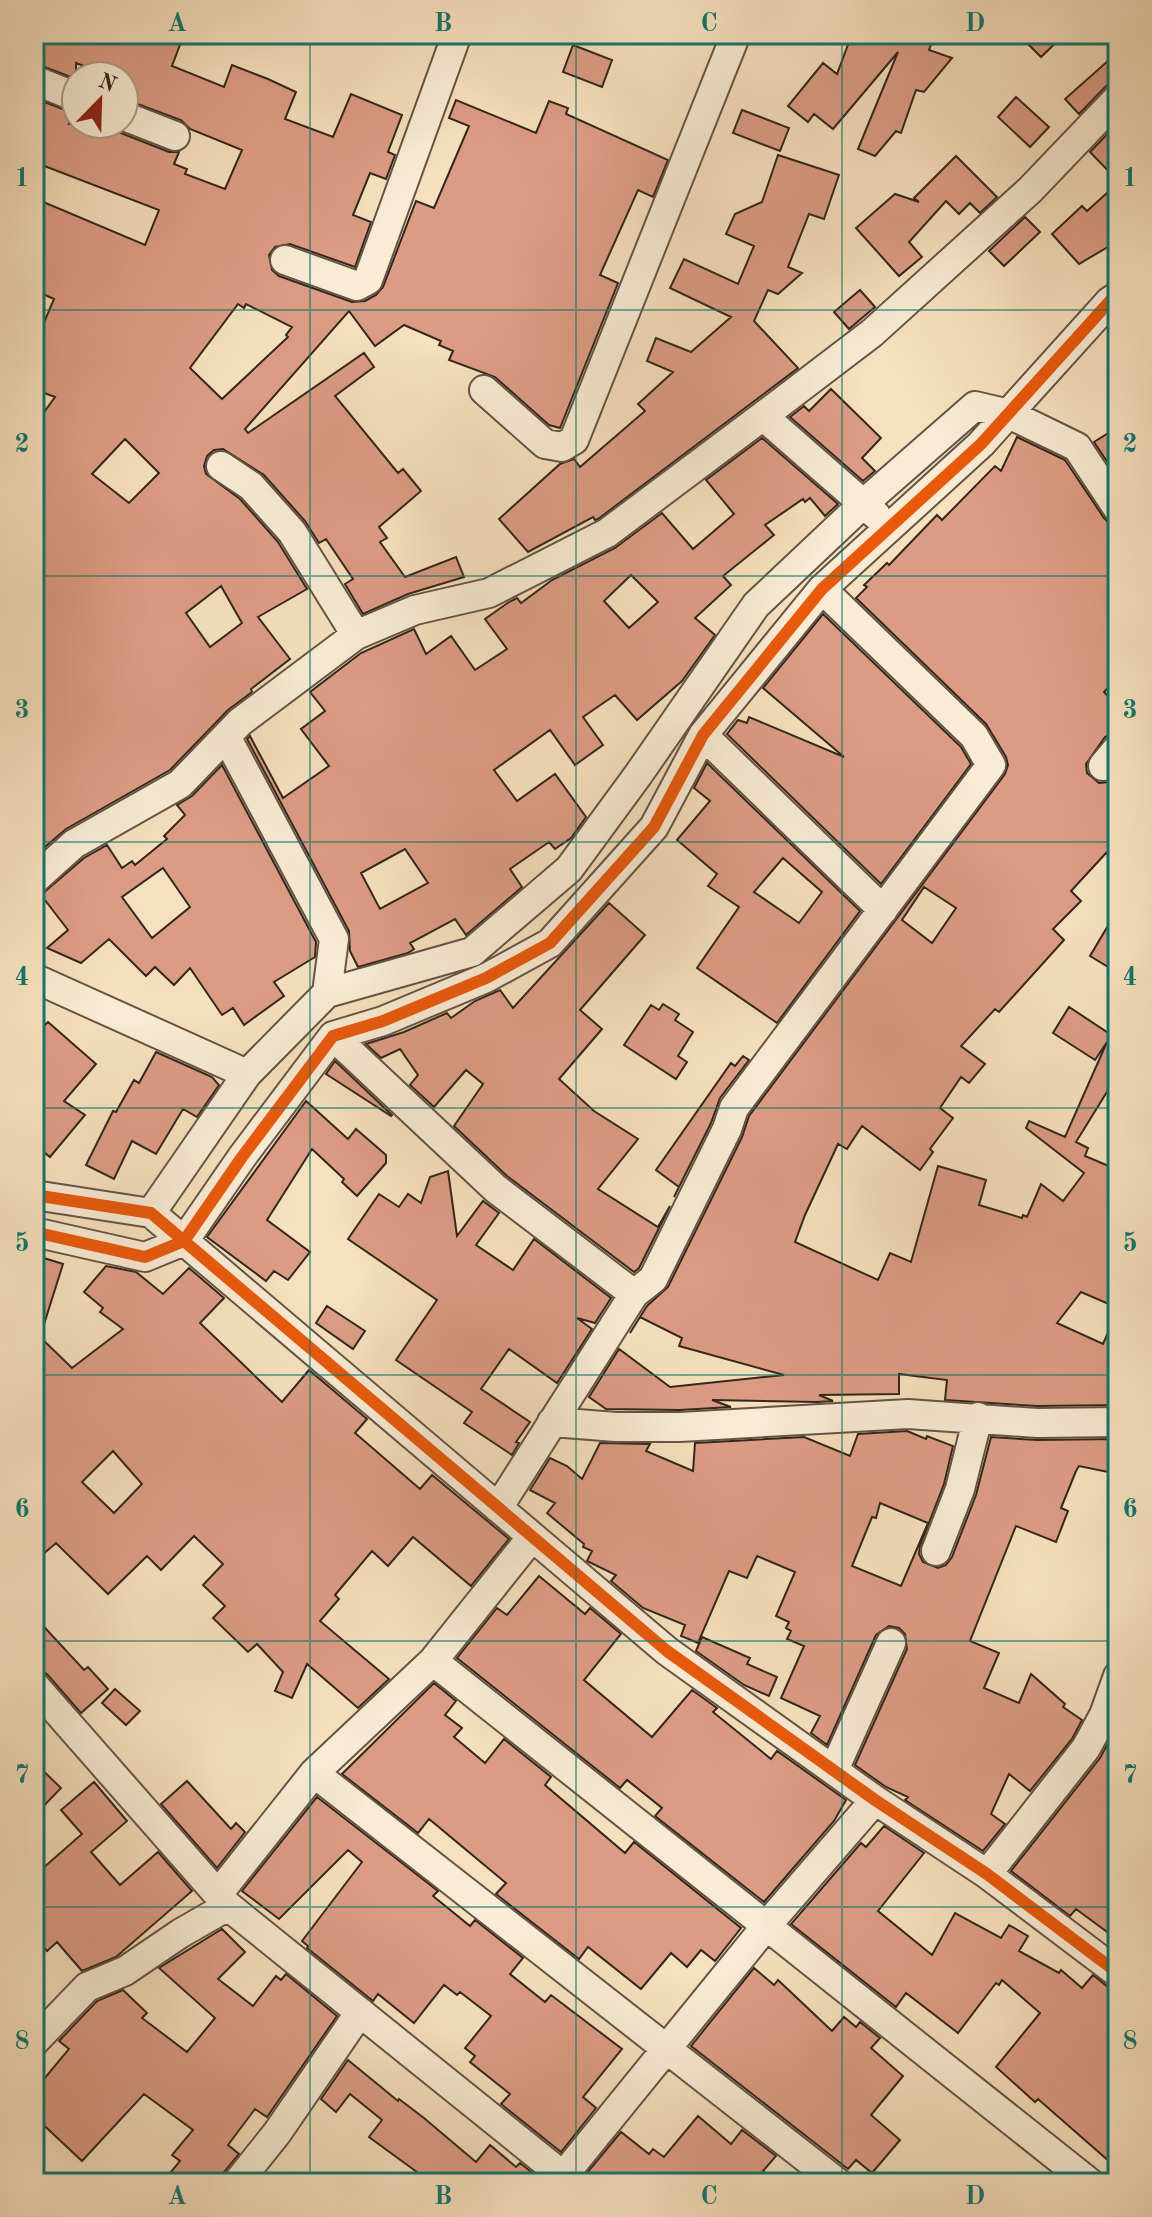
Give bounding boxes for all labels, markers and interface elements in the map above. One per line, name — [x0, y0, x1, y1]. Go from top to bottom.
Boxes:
text: A — [167, 11, 187, 37]
text: B — [434, 11, 452, 37]
text: C — [700, 11, 718, 37]
text: D — [965, 11, 985, 37]
north arrow — [60, 60, 140, 140]
text: N — [95, 70, 119, 97]
text: 1 — [14, 166, 30, 192]
text: 1 — [1122, 166, 1138, 192]
text: 2 — [14, 432, 30, 458]
text: 2 — [1122, 432, 1138, 458]
text: 3 — [14, 698, 30, 724]
text: 3 — [1122, 698, 1138, 724]
text: 4 — [14, 965, 30, 991]
text: 4 — [1122, 965, 1138, 991]
text: 5 — [14, 1231, 30, 1257]
text: 5 — [1122, 1231, 1138, 1257]
text: 6 — [14, 1497, 30, 1523]
text: 6 — [1122, 1497, 1138, 1523]
text: 7 — [14, 1763, 30, 1789]
text: 7 — [1122, 1763, 1138, 1789]
text: 8 — [14, 2029, 30, 2055]
text: 8 — [1122, 2029, 1138, 2055]
text: A — [167, 2184, 187, 2210]
text: B — [434, 2184, 452, 2210]
text: C — [700, 2184, 718, 2210]
text: D — [965, 2184, 985, 2210]

